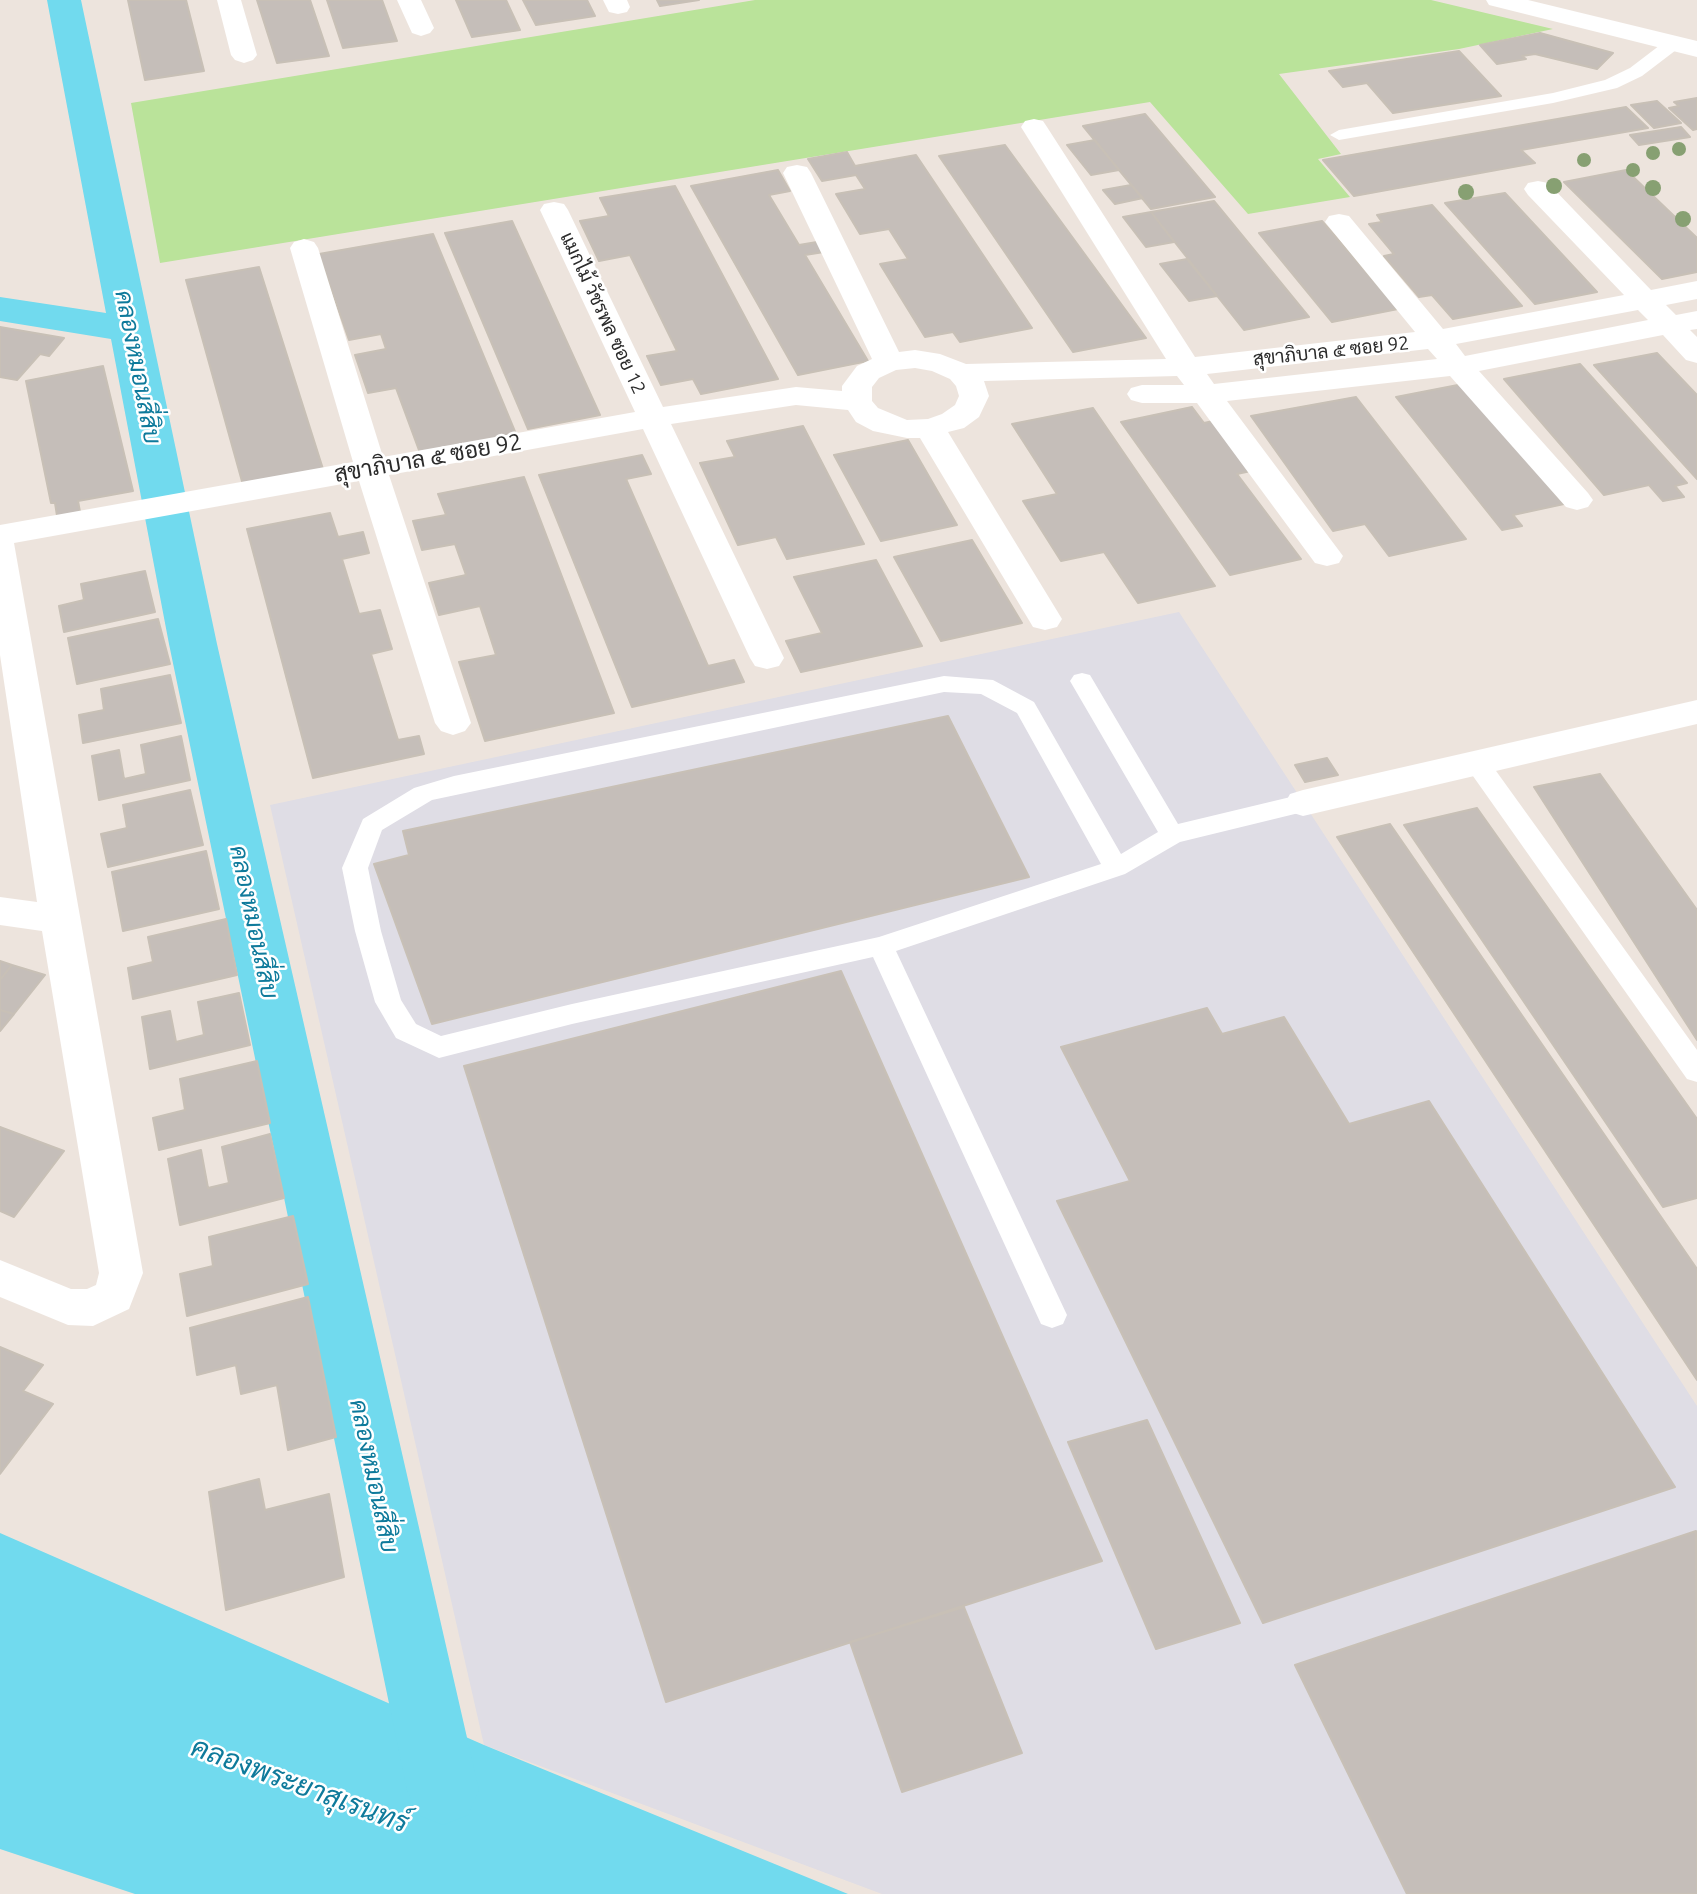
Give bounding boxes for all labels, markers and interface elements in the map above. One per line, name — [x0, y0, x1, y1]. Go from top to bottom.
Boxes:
street label: แมกไม้ วัชรพล ซอย 12 — [555, 228, 651, 398]
water label: คลองหมอนสี่สิบ — [109, 288, 167, 446]
street label: สุขาภิบาล ๕ ซอย 92 — [1252, 331, 1410, 371]
street label: สุขาภิบาล ๕ ซอย 92 — [332, 428, 524, 488]
water label: คลองหมอนสี่สิบ — [224, 843, 284, 1001]
water label: คลองหมอนสี่สิบ — [344, 1397, 404, 1555]
water label: คลองพระยาสุเรนทร์ — [187, 1730, 413, 1840]

